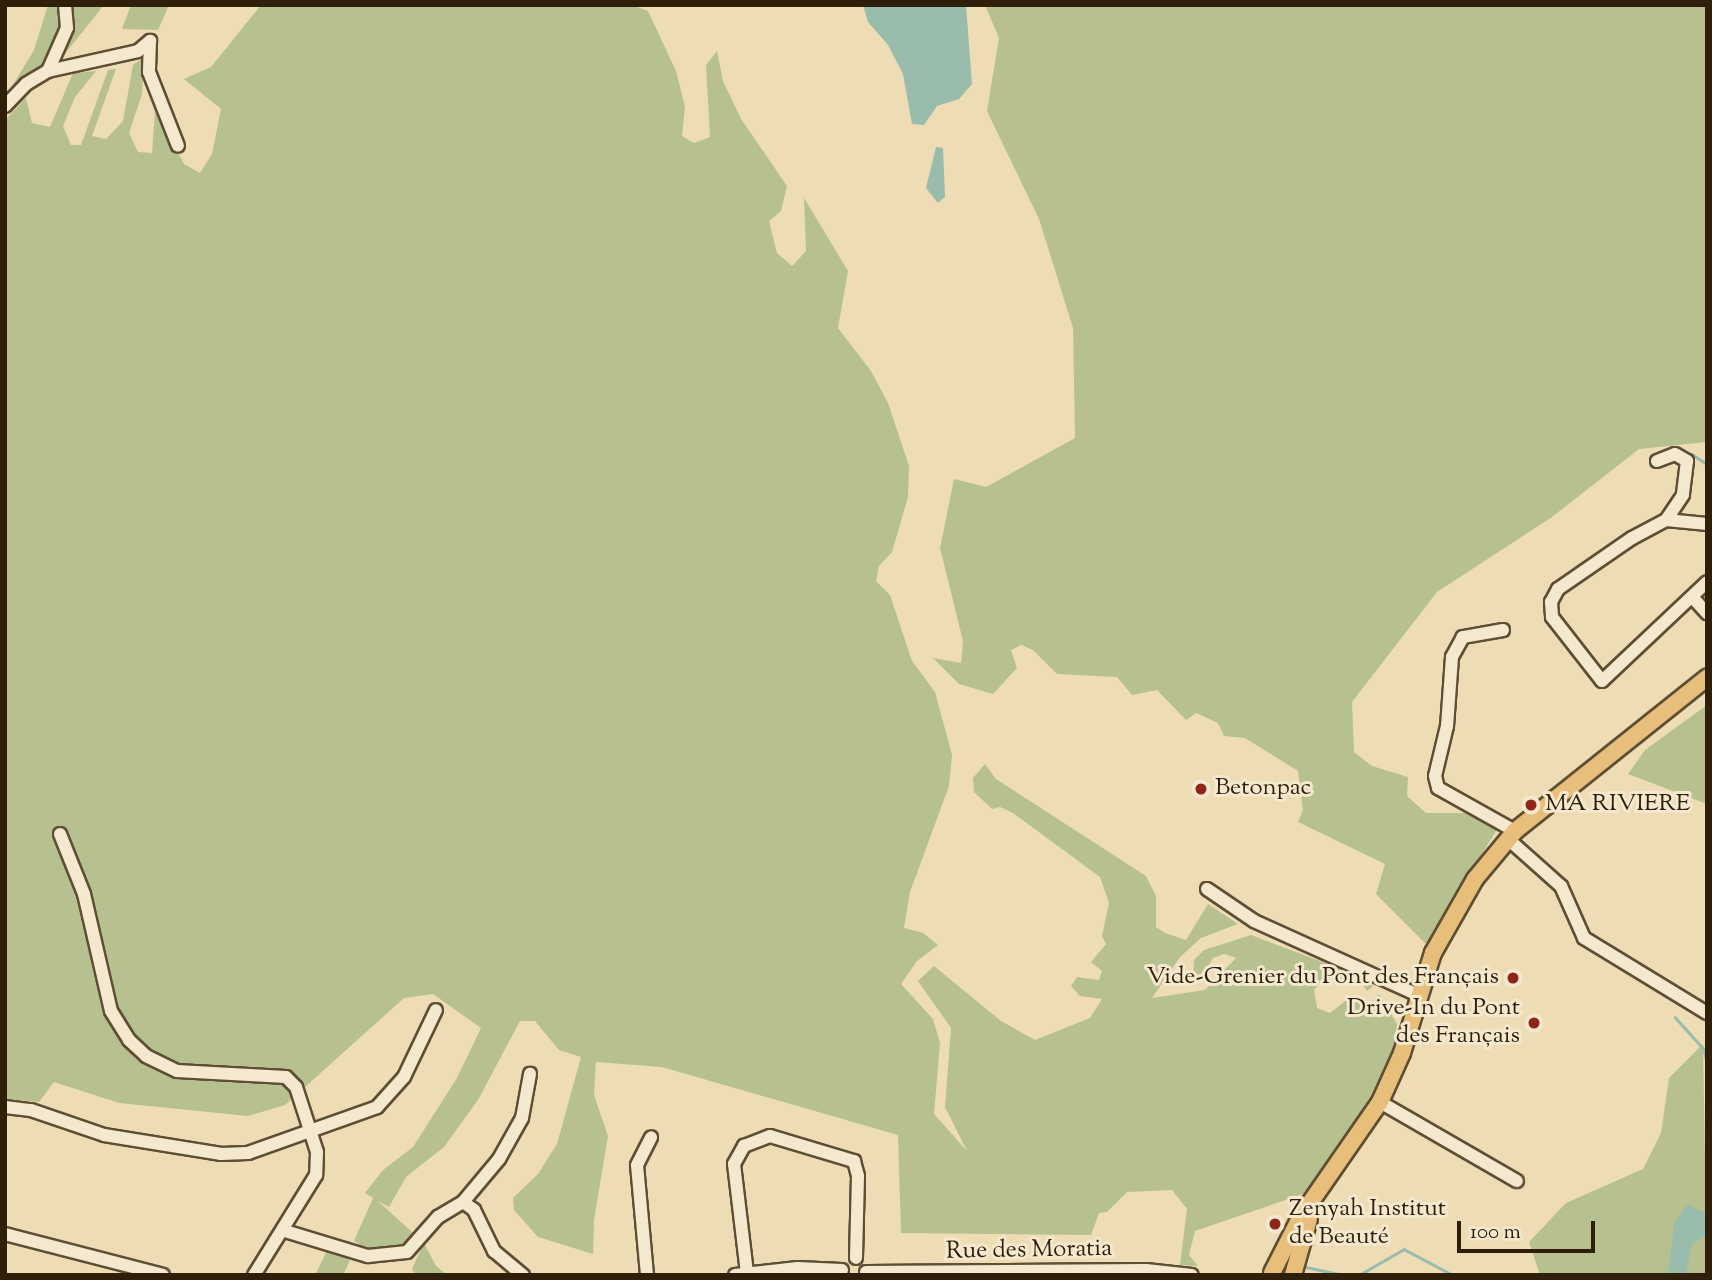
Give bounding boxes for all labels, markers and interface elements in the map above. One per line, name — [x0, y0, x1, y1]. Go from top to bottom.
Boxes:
place label: Betonpac — [1215, 775, 1311, 803]
marker: Betonpac — [1193, 781, 1209, 797]
place label: MA RIVIERE — [1545, 791, 1690, 819]
marker: MA RIVIERE — [1523, 797, 1539, 813]
place label: Vide-Grenier du Pont des Français — [1146, 964, 1499, 992]
marker: Vide-Grenier du Pont des Français — [1505, 970, 1521, 986]
place label: Drive-In du Pont des Français — [1347, 995, 1520, 1051]
marker: Drive-In du Pont des Français — [1526, 1015, 1542, 1031]
place label: Zenyah Institut de Beauté — [1289, 1196, 1446, 1252]
scale bar — [1460, 1206, 1598, 1250]
marker: Zenyah Institut de Beauté — [1267, 1216, 1283, 1232]
text: 100 m — [1470, 1218, 1521, 1248]
street label: Rue des Moratia — [946, 1235, 1112, 1267]

